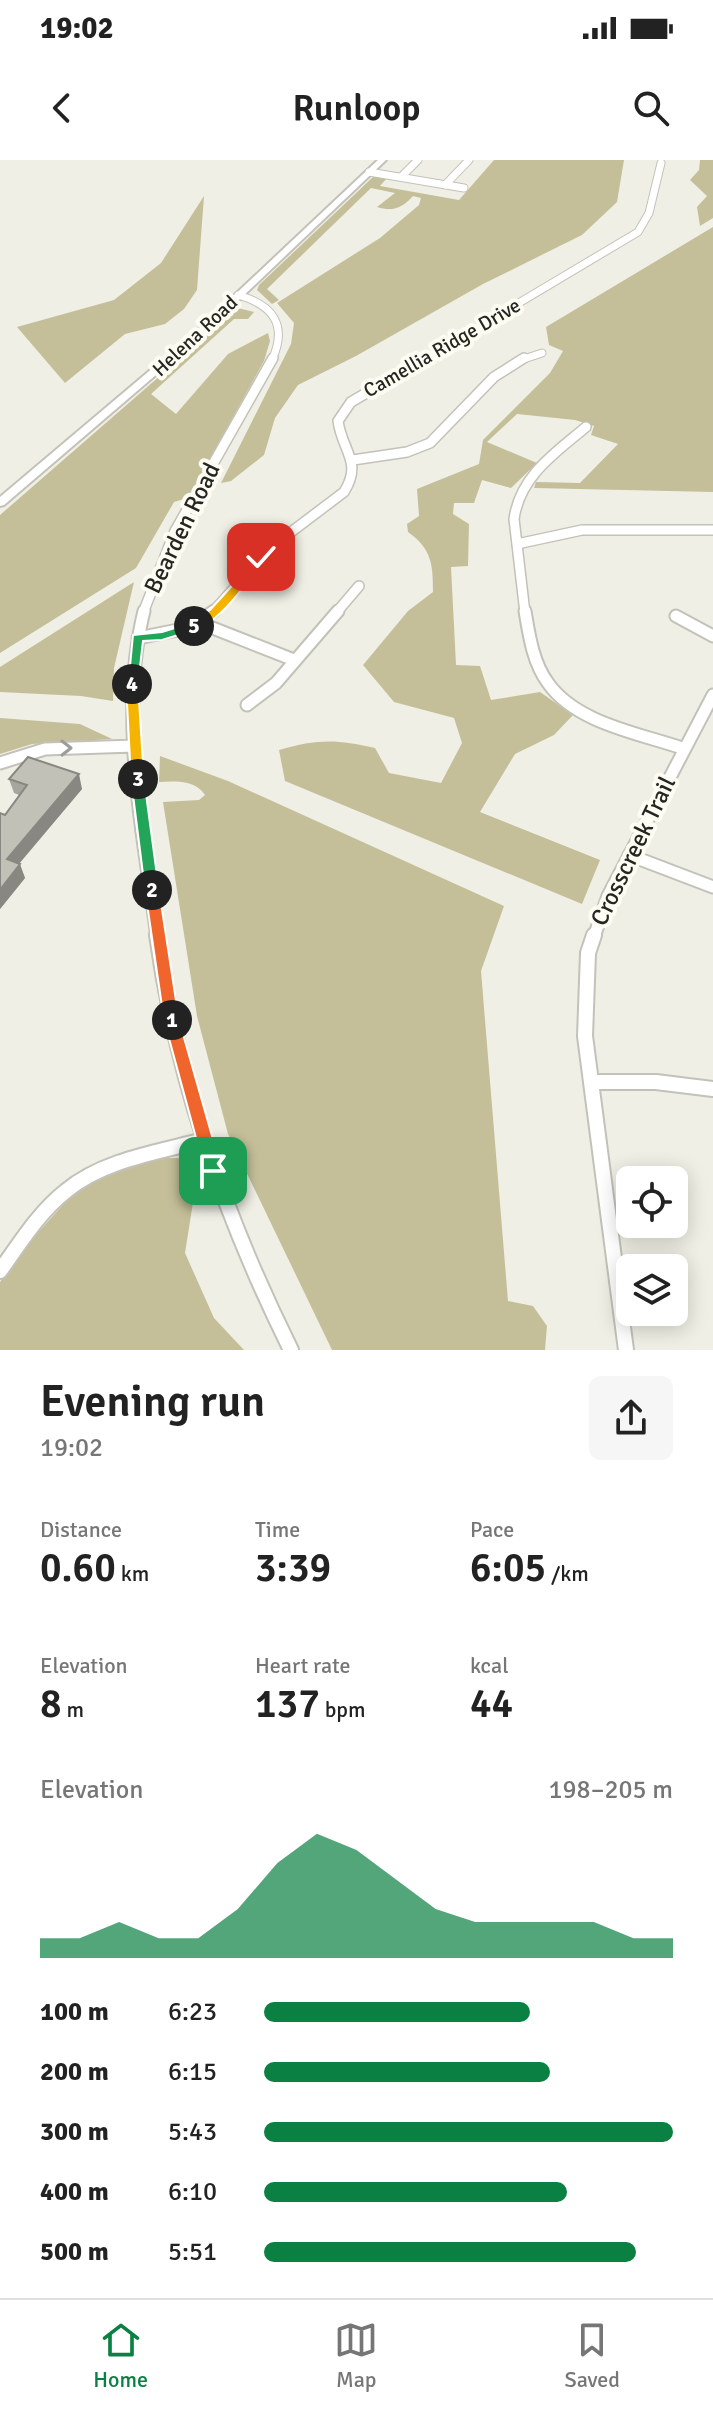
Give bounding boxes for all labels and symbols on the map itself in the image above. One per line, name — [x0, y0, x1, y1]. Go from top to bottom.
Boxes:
street label: Helena Road — [147, 290, 243, 382]
street label: Camellia Ridge Drive — [359, 293, 525, 403]
street label: Bearden Road — [137, 458, 227, 598]
pin — [227, 523, 295, 591]
pin: 5 — [174, 606, 214, 646]
pin: 4 — [112, 664, 152, 704]
one-way arrow — [60, 739, 73, 756]
pin: 3 — [118, 759, 158, 799]
street label: Crosscreek Trail — [584, 771, 682, 931]
pin: 2 — [132, 870, 172, 910]
pin: 1 — [152, 1000, 192, 1040]
pin — [179, 1137, 247, 1205]

